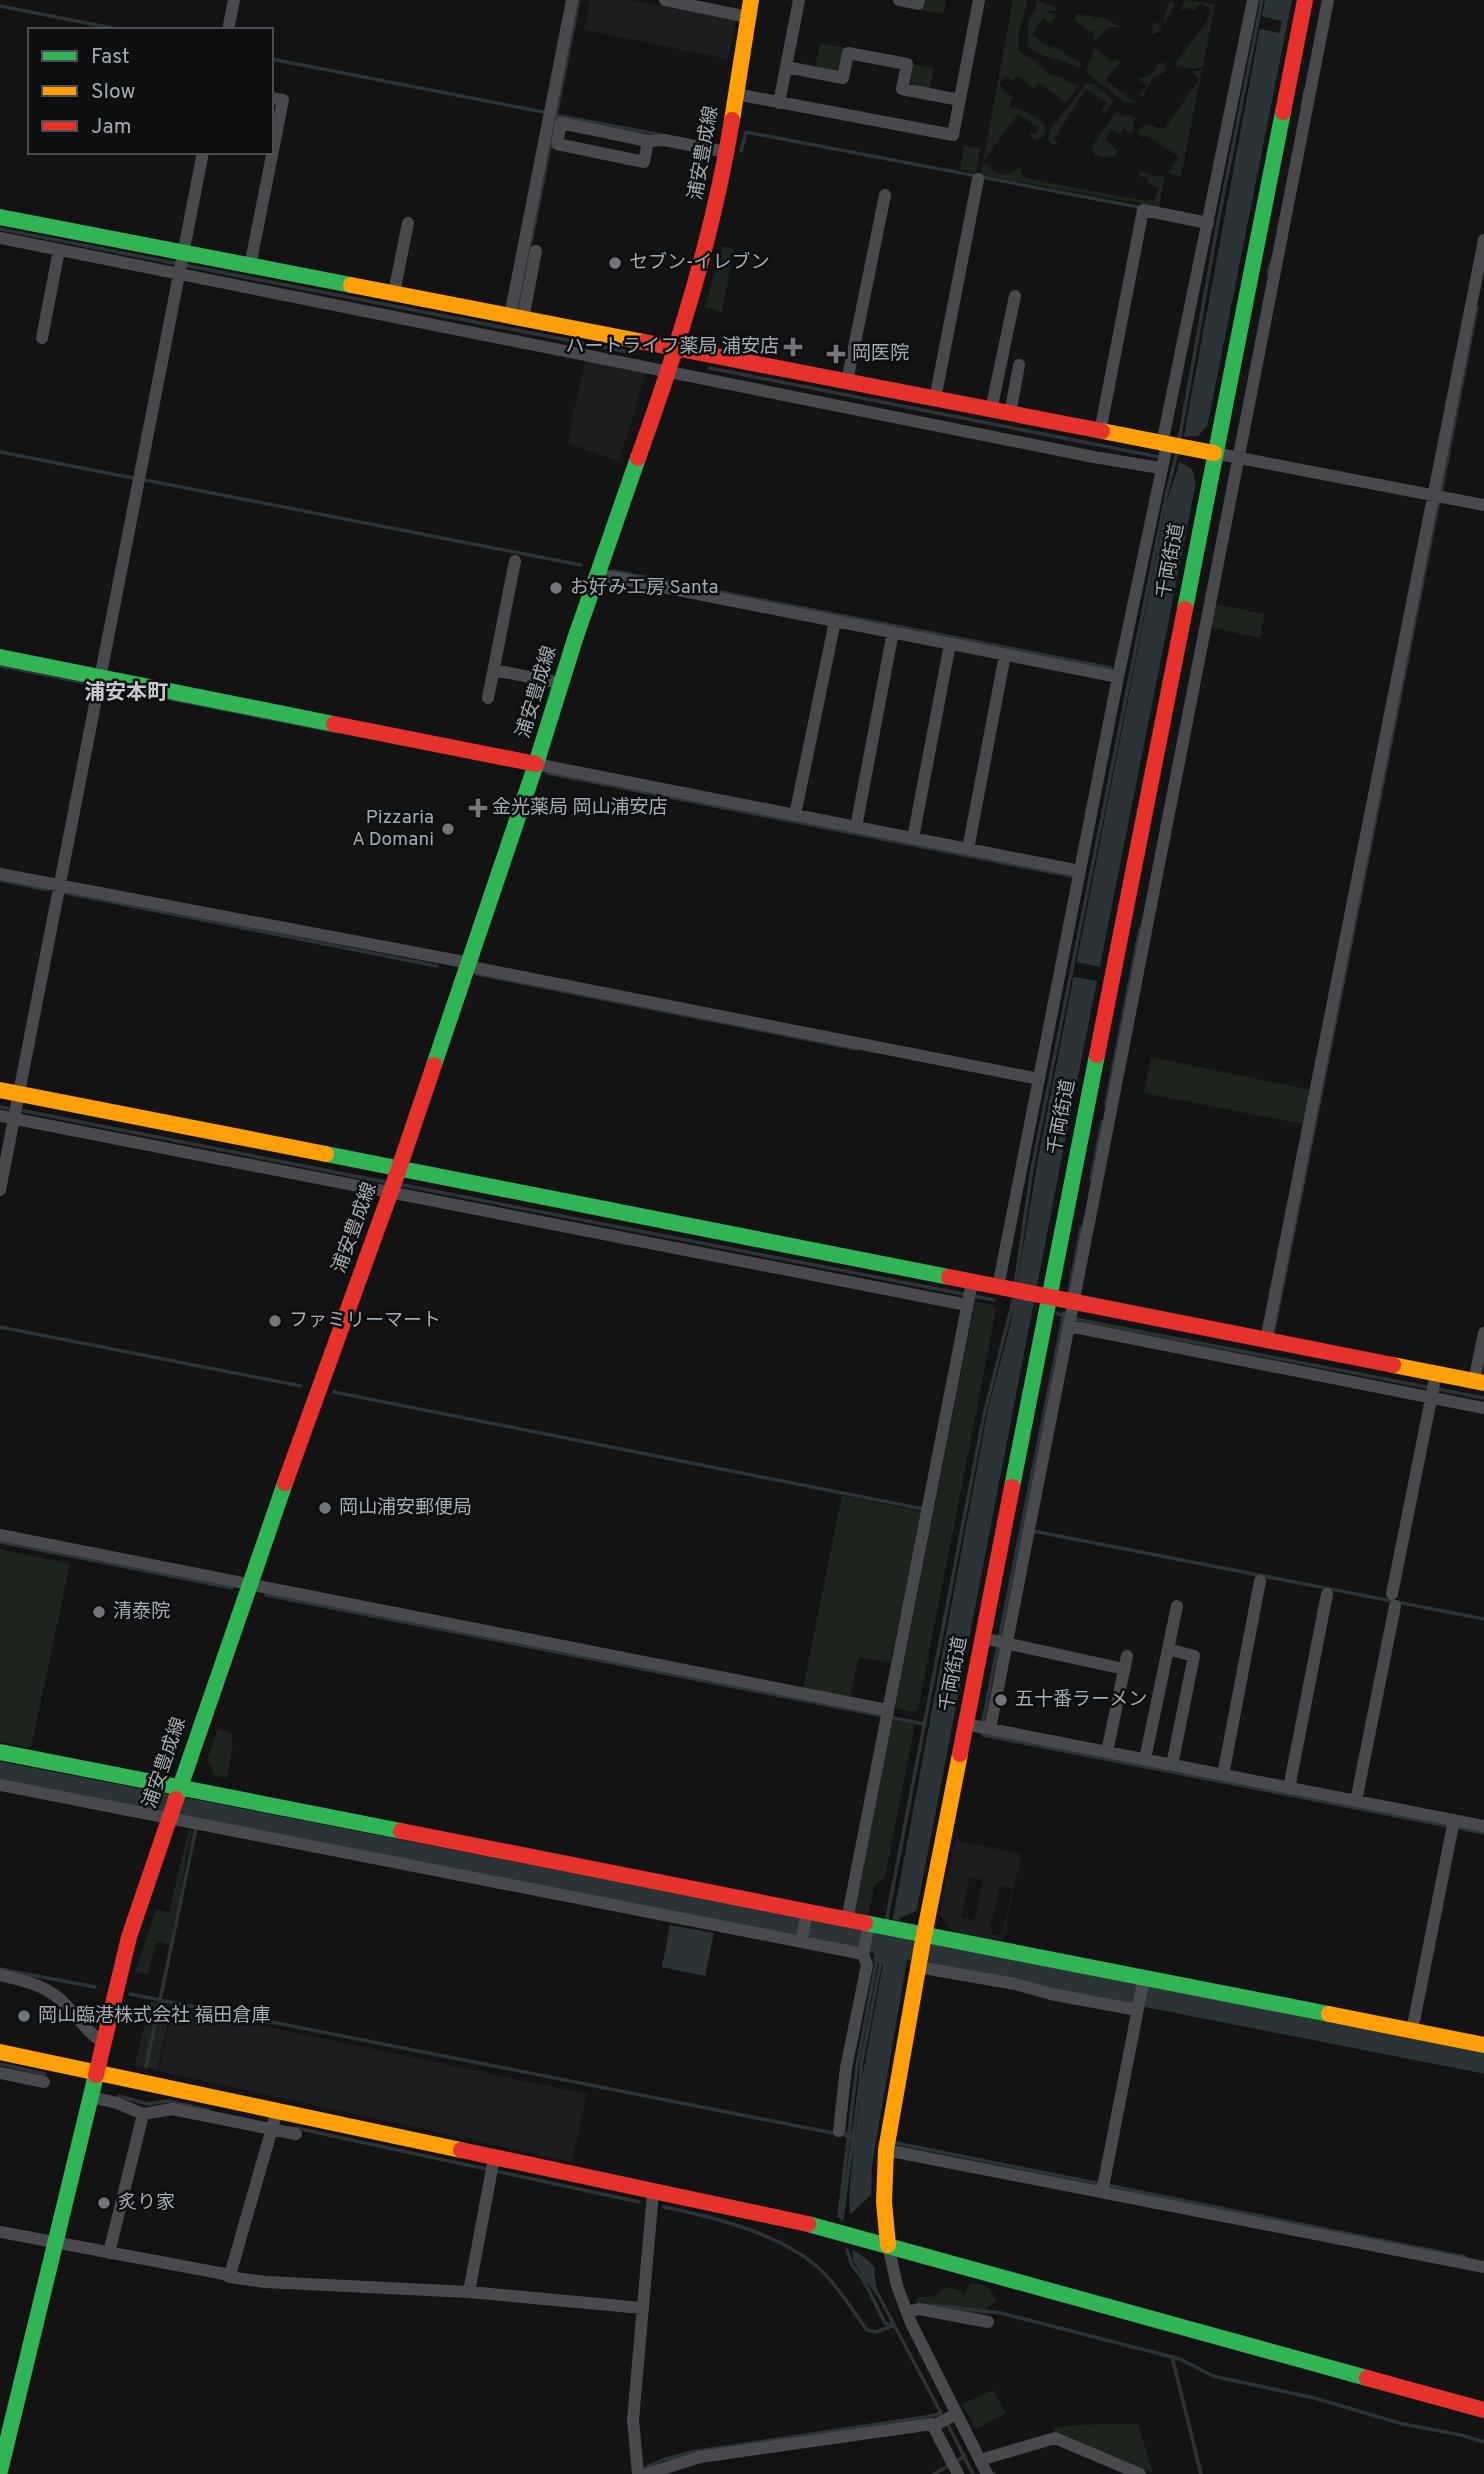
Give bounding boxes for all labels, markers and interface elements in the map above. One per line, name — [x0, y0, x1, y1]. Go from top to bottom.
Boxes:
legend — [28, 28, 273, 154]
text: Fast — [91, 44, 130, 71]
text: Slow — [91, 79, 136, 106]
street label: 浦安豊成線 — [684, 104, 724, 202]
text: Jam — [91, 114, 132, 141]
place label: セブン-イレブン — [629, 251, 770, 275]
marker: セブン-イレブン — [607, 255, 623, 271]
place label: ハートライフ薬局 浦安店 — [566, 335, 779, 359]
marker: ハートライフ薬局 浦安店 — [785, 339, 801, 355]
place label: 岡医院 — [852, 342, 909, 366]
marker: 岡医院 — [826, 344, 846, 364]
street label: 千両街道 — [1152, 521, 1190, 601]
place label: お好み工房 Santa — [570, 576, 719, 600]
marker: お好み工房 Santa — [548, 580, 564, 596]
street label: 浦安豊成線 — [512, 643, 562, 741]
district label: 浦安本町 — [84, 680, 168, 707]
place label: 金光薬局 岡山浦安店 — [492, 796, 667, 820]
marker: 金光薬局 岡山浦安店 — [470, 800, 486, 816]
place label: Pizzaria A Domani — [352, 806, 434, 852]
marker: Pizzaria A Domani — [440, 821, 456, 837]
street label: 千両街道 — [1043, 1077, 1081, 1157]
street label: 浦安豊成線 — [327, 1179, 383, 1277]
place label: ファミリーマート — [289, 1309, 441, 1333]
marker: ファミリーマート — [267, 1313, 283, 1329]
place label: 岡山浦安郵便局 — [339, 1496, 472, 1520]
marker: 岡山浦安郵便局 — [317, 1500, 333, 1516]
place label: 清泰院 — [113, 1600, 170, 1624]
marker: 清泰院 — [91, 1604, 107, 1620]
street label: 千両街道 — [935, 1634, 973, 1714]
place label: 五十番ラーメン — [1015, 1688, 1147, 1712]
marker: 五十番ラーメン — [993, 1692, 1009, 1708]
street label: 浦安豊成線 — [138, 1714, 192, 1812]
place label: 岡山臨港株式会社 福田倉庫 — [38, 2004, 270, 2028]
marker: 岡山臨港株式会社 福田倉庫 — [16, 2008, 32, 2024]
place label: 炙り家 — [118, 2191, 175, 2215]
marker: 炙り家 — [96, 2195, 112, 2211]

